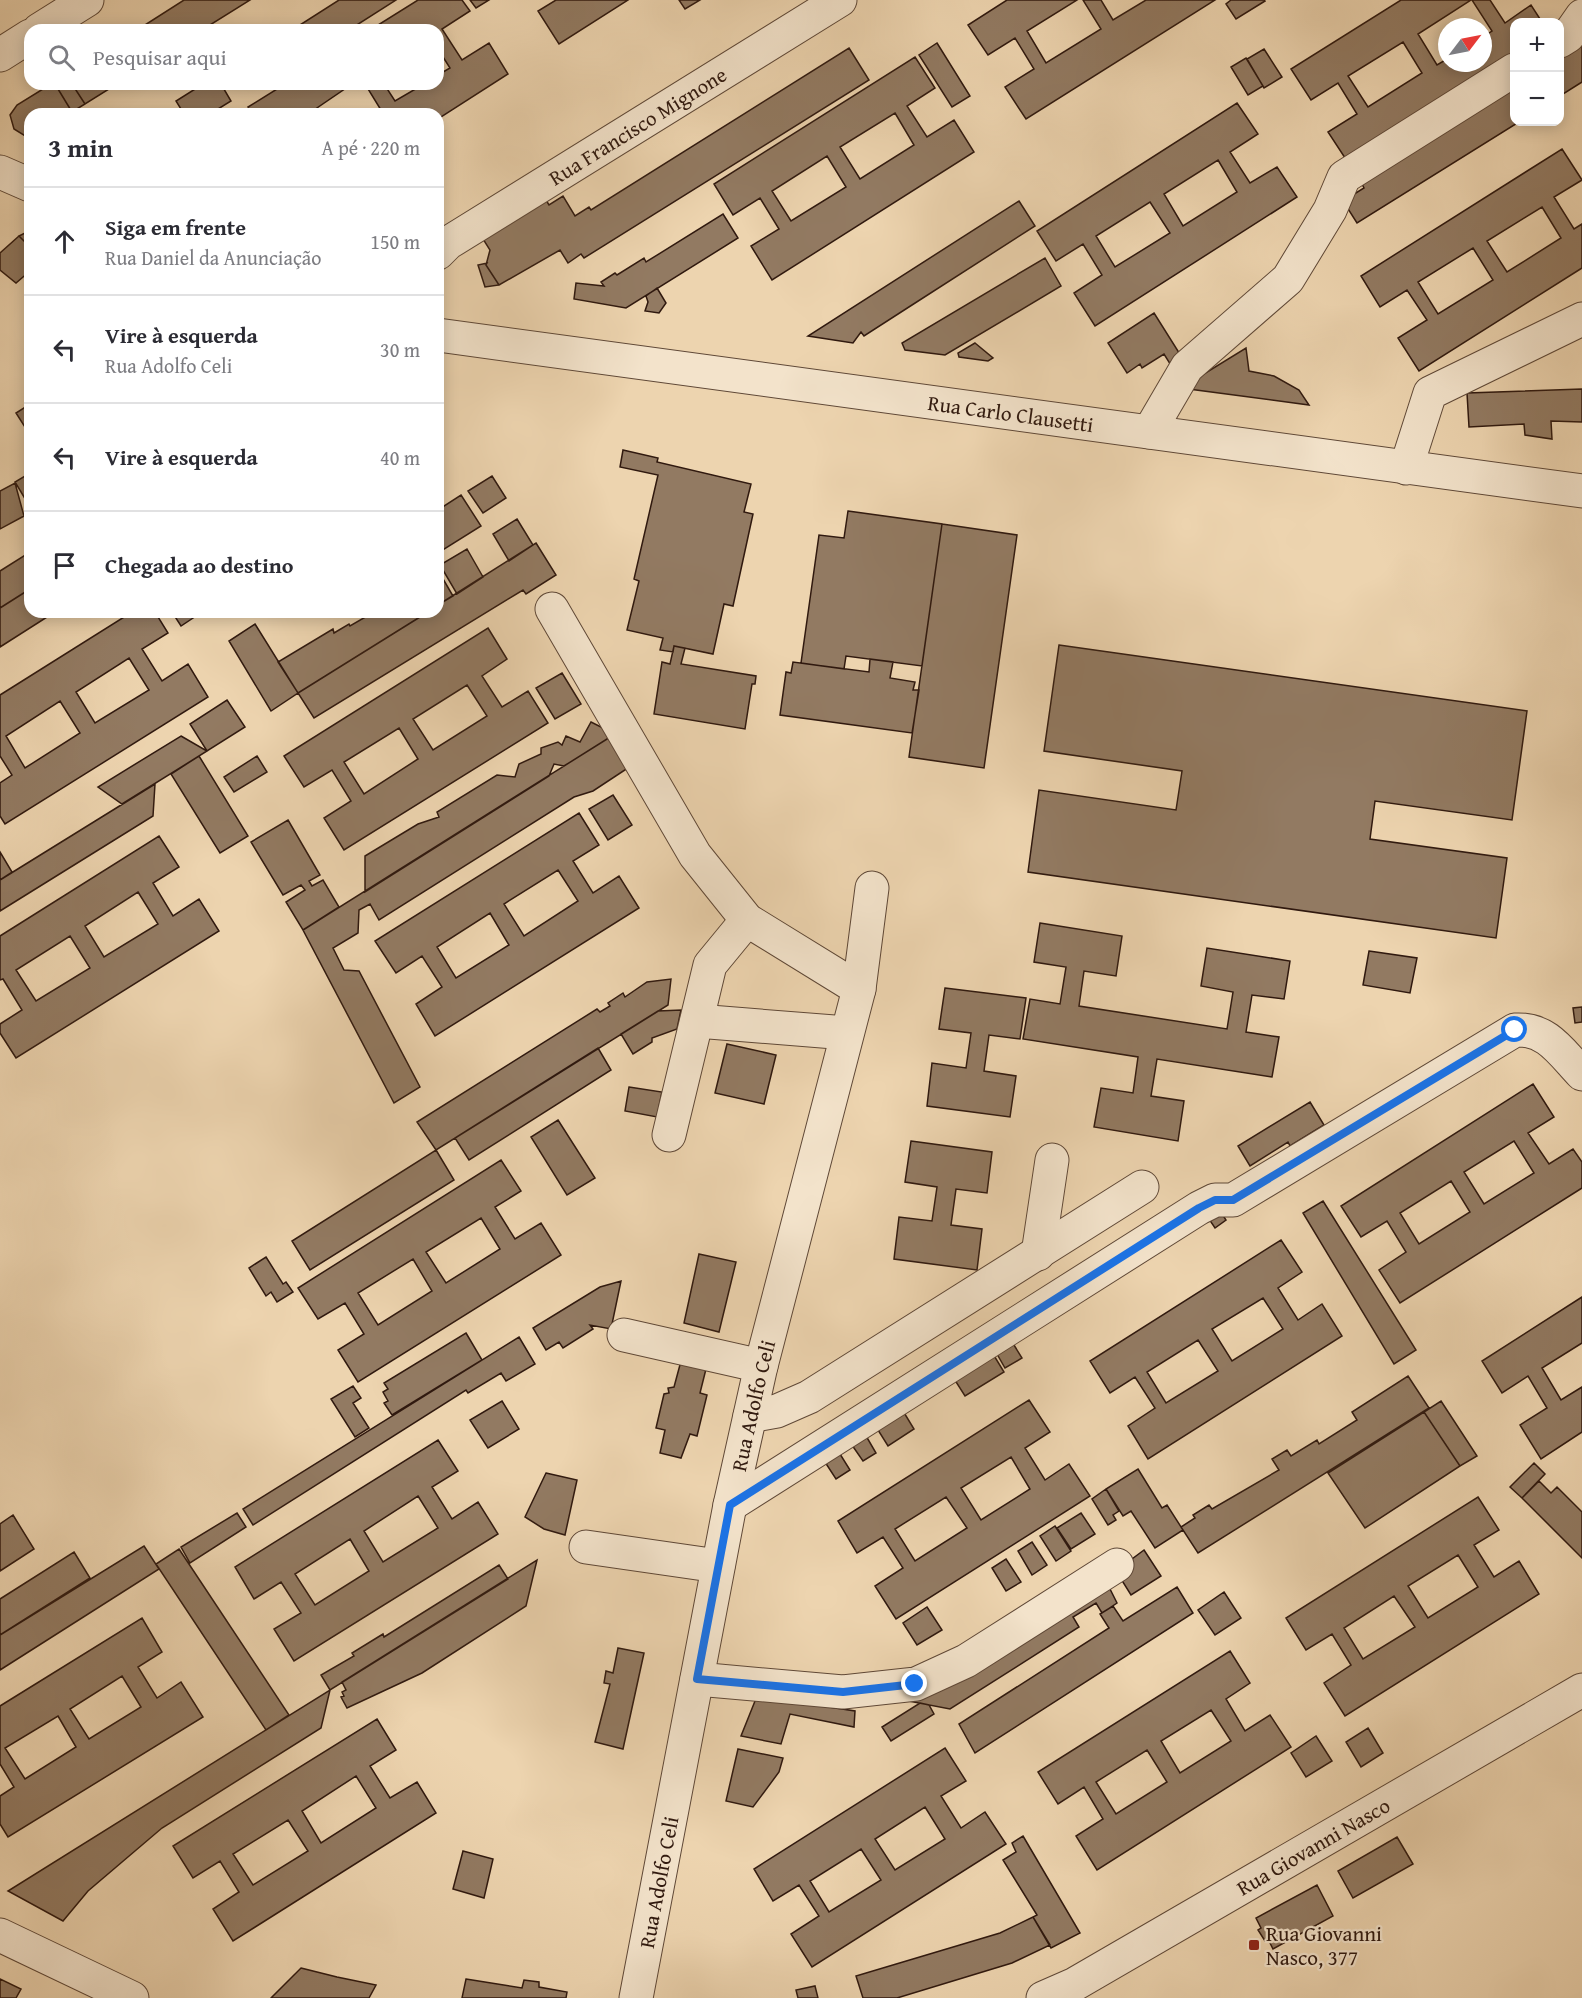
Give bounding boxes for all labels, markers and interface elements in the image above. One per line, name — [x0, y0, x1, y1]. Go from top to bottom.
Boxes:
north arrow — [1438, 18, 1492, 72]
map controls — [1510, 18, 1564, 126]
button: + — [1510, 18, 1564, 72]
search box — [24, 24, 444, 90]
icon: search — [45, 41, 78, 74]
text: Pesquisar aqui — [93, 41, 227, 73]
street label: Rua Francisco Mignone — [542, 58, 733, 193]
button: − — [1510, 72, 1564, 126]
text: 3 min — [48, 128, 113, 167]
text: A pé · 220 m — [322, 133, 420, 162]
text: Siga em frente — [105, 211, 246, 243]
icon: ahead — [48, 225, 81, 258]
text: 150 m — [370, 227, 420, 256]
text: Rua Daniel da Anunciação — [105, 243, 321, 272]
text: Vire à esquerda — [105, 319, 258, 351]
icon: left — [48, 333, 81, 366]
text: 30 m — [380, 335, 420, 364]
text: Rua Adolfo Celi — [105, 351, 232, 380]
street label: Rua Carlo Clausetti — [926, 386, 1096, 440]
icon: left — [48, 441, 81, 474]
text: Vire à esquerda — [105, 441, 258, 473]
text: 40 m — [380, 443, 420, 472]
icon: arrive — [48, 549, 81, 582]
text: Chegada ao destino — [105, 549, 293, 581]
route start — [1501, 1016, 1527, 1042]
street label: Rua Adolfo Celi — [723, 1336, 783, 1474]
route end — [901, 1670, 927, 1696]
street label: Rua Giovanni Nasco — [1230, 1789, 1395, 1903]
street label: Rua Adolfo Celi — [630, 1813, 686, 1951]
place label: Rua Giovanni Nasco, 377 — [1266, 1918, 1382, 1973]
marker: Rua Giovanni Nasco, 377 — [1247, 1938, 1261, 1952]

